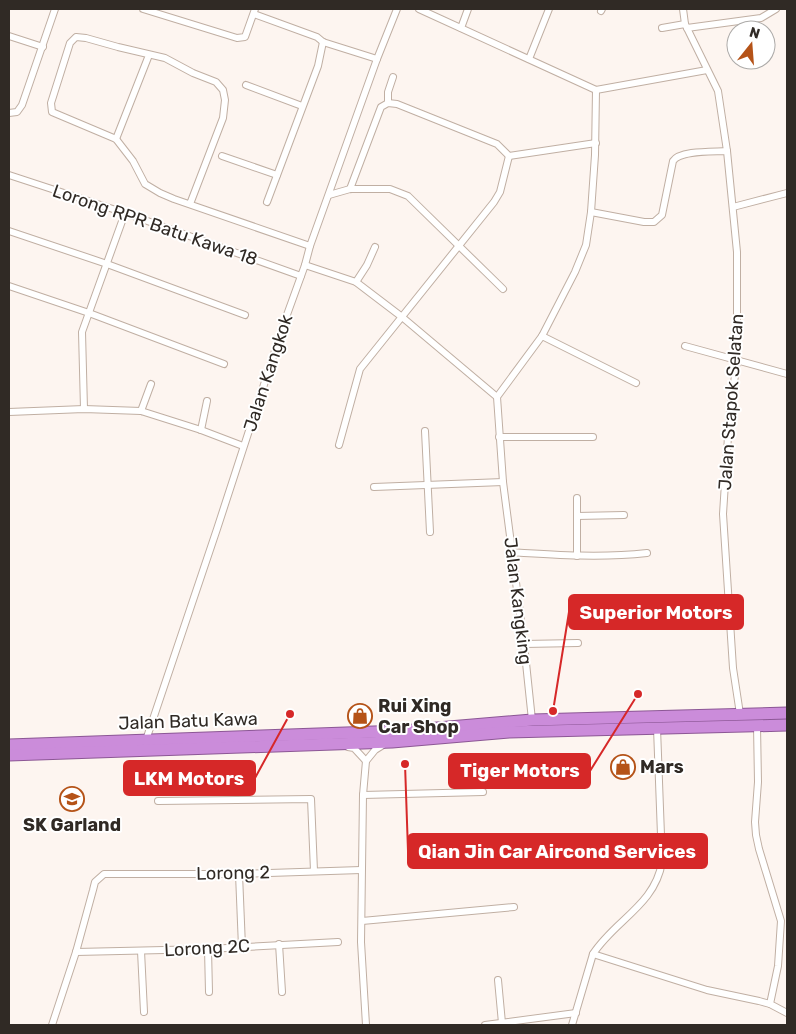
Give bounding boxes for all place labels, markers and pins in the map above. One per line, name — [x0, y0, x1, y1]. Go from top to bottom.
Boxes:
callout: Superior Motors — [569, 595, 743, 629]
place label: Rui Xing Car Shop — [378, 695, 459, 738]
shop icon: Rui Xing Car Shop — [347, 703, 373, 729]
callout: Tiger Motors — [449, 754, 590, 788]
shop icon: Mars — [610, 754, 636, 780]
place label: Mars — [640, 756, 684, 778]
callout: LKM Motors — [124, 761, 255, 795]
school or university icon: SK Garland — [59, 786, 85, 812]
place label: SK Garland — [23, 814, 121, 836]
callout: Qian Jin Car Aircond Services — [408, 834, 707, 868]

